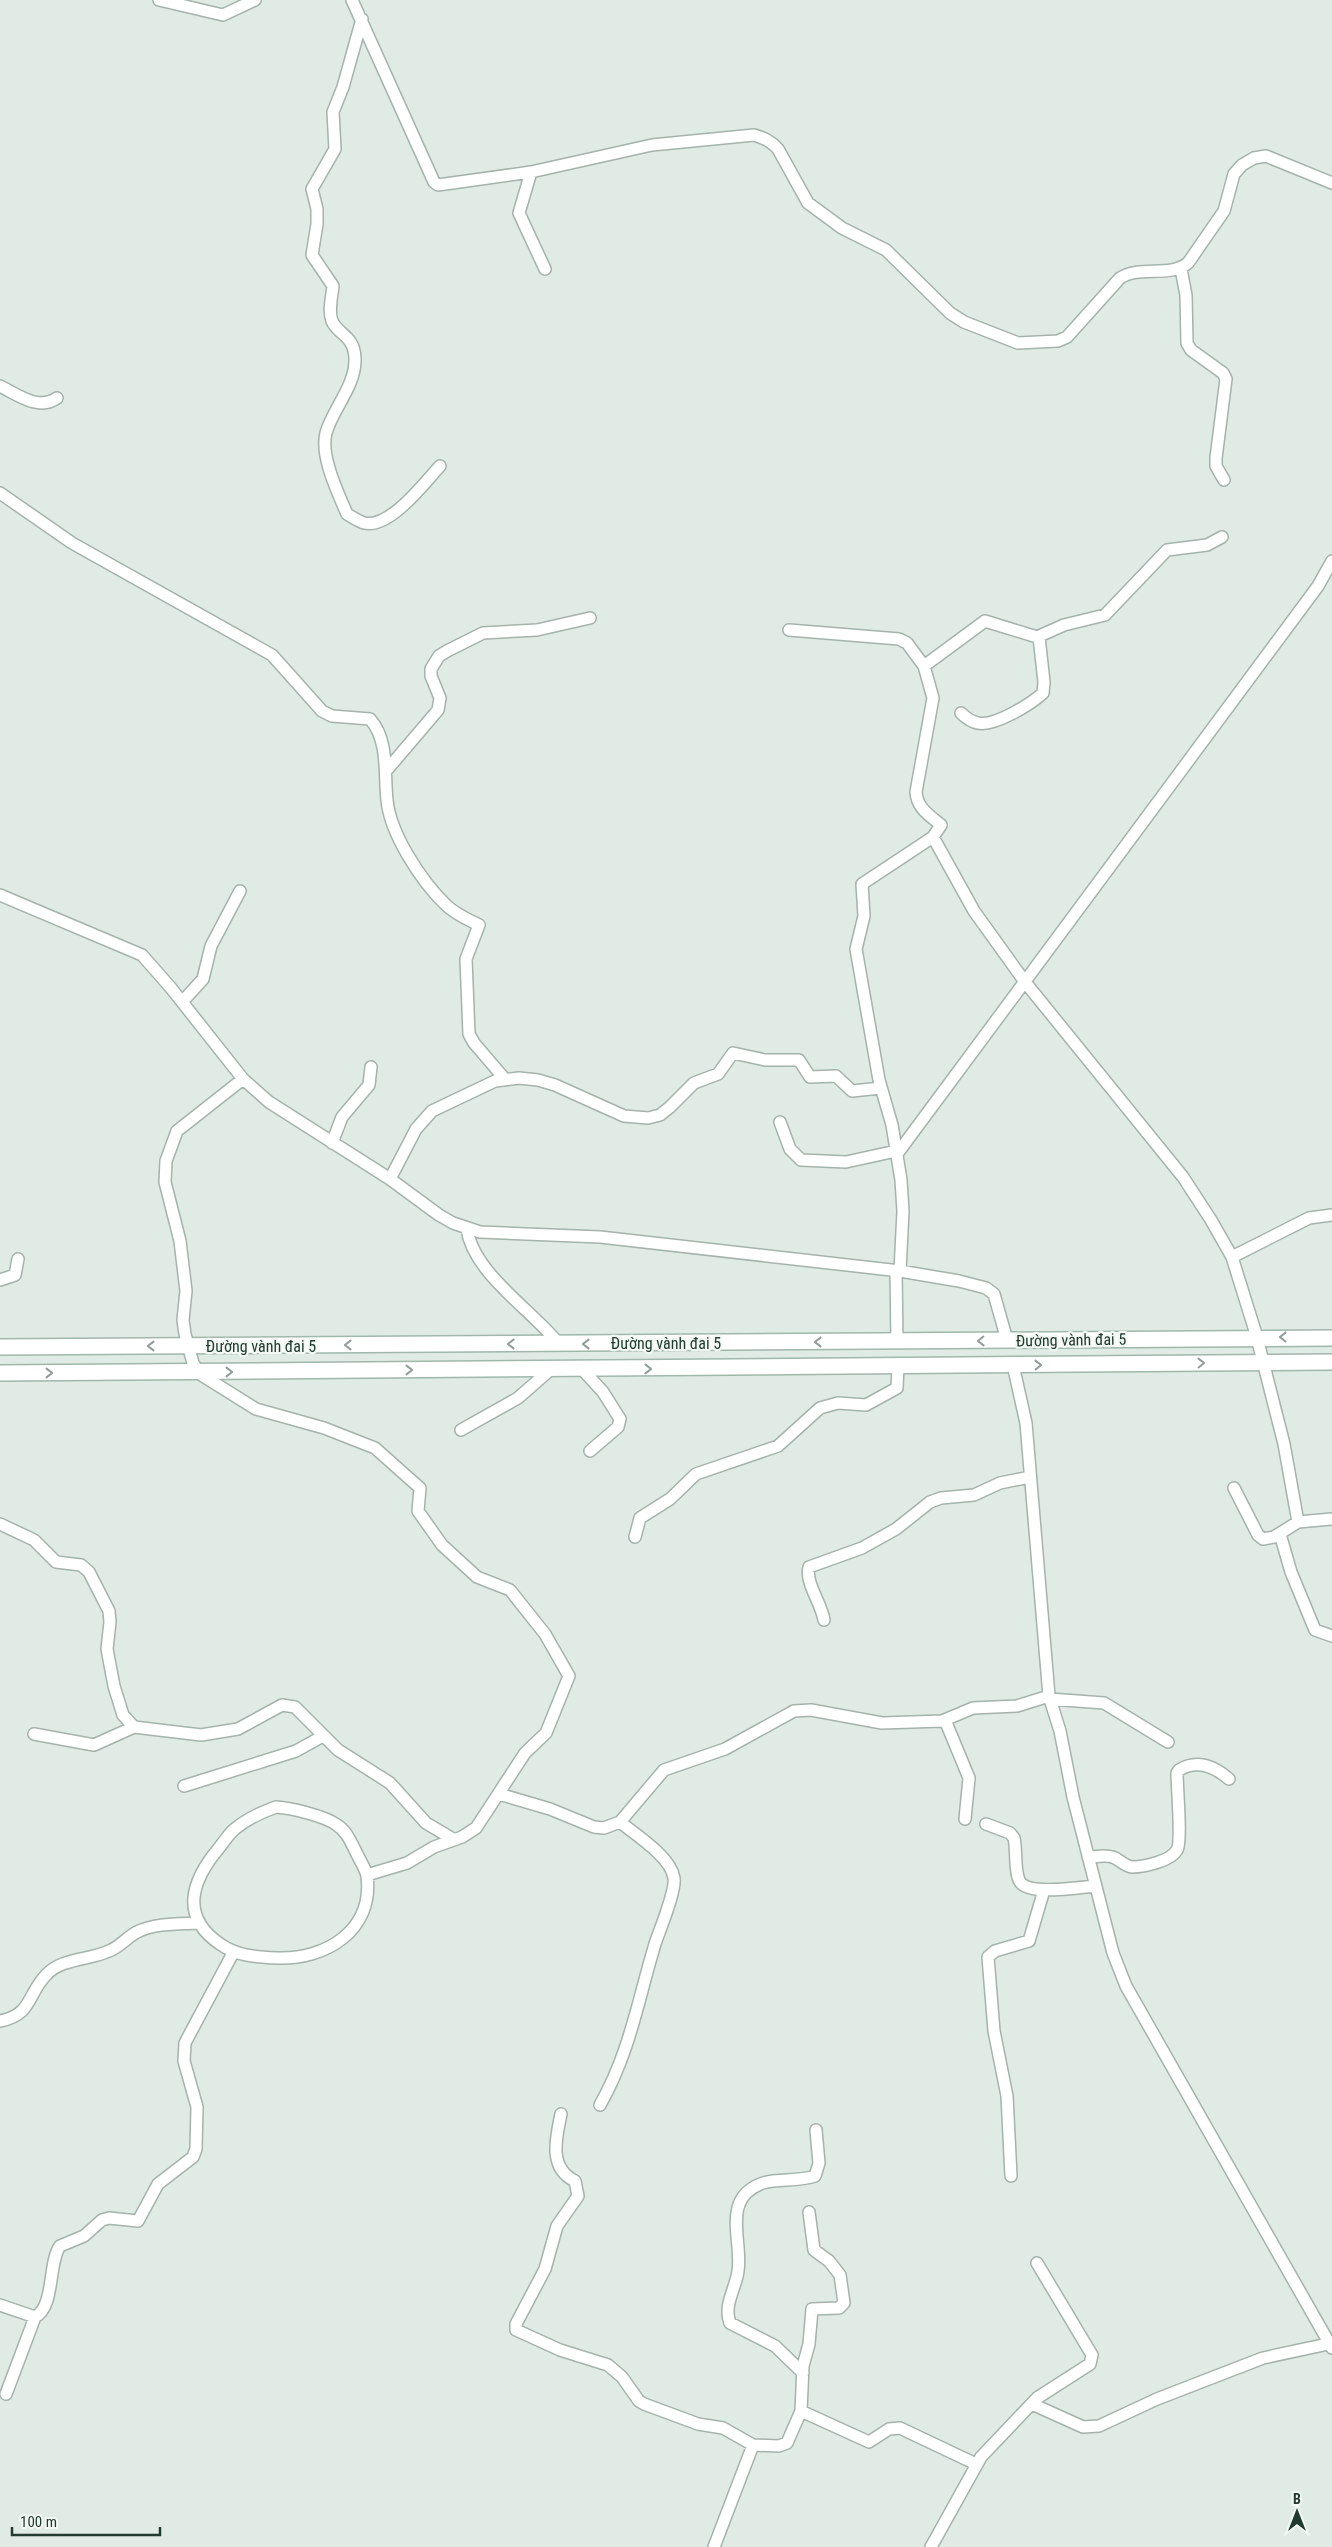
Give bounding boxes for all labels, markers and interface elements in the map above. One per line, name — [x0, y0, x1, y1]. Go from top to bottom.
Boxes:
street label: Đường vành đai 5 — [1016, 1330, 1126, 1350]
one-way arrow — [1279, 1332, 1287, 1342]
street label: Đường vành đai 5 — [611, 1334, 721, 1353]
one-way arrow — [977, 1336, 984, 1346]
street label: Đường vành đai 5 — [206, 1337, 316, 1356]
one-way arrow — [814, 1337, 822, 1347]
one-way arrow — [582, 1338, 590, 1349]
one-way arrow — [506, 1339, 514, 1349]
one-way arrow — [344, 1340, 352, 1350]
one-way arrow — [146, 1341, 154, 1351]
one-way arrow — [1198, 1358, 1205, 1368]
one-way arrow — [1035, 1360, 1043, 1370]
one-way arrow — [645, 1363, 653, 1374]
one-way arrow — [405, 1365, 413, 1375]
one-way arrow — [225, 1367, 233, 1377]
one-way arrow — [45, 1368, 53, 1378]
north arrow — [1272, 2487, 1322, 2537]
text: B — [1293, 2491, 1301, 2507]
scale bar — [12, 2504, 160, 2536]
text: 100 m — [20, 2513, 57, 2531]

